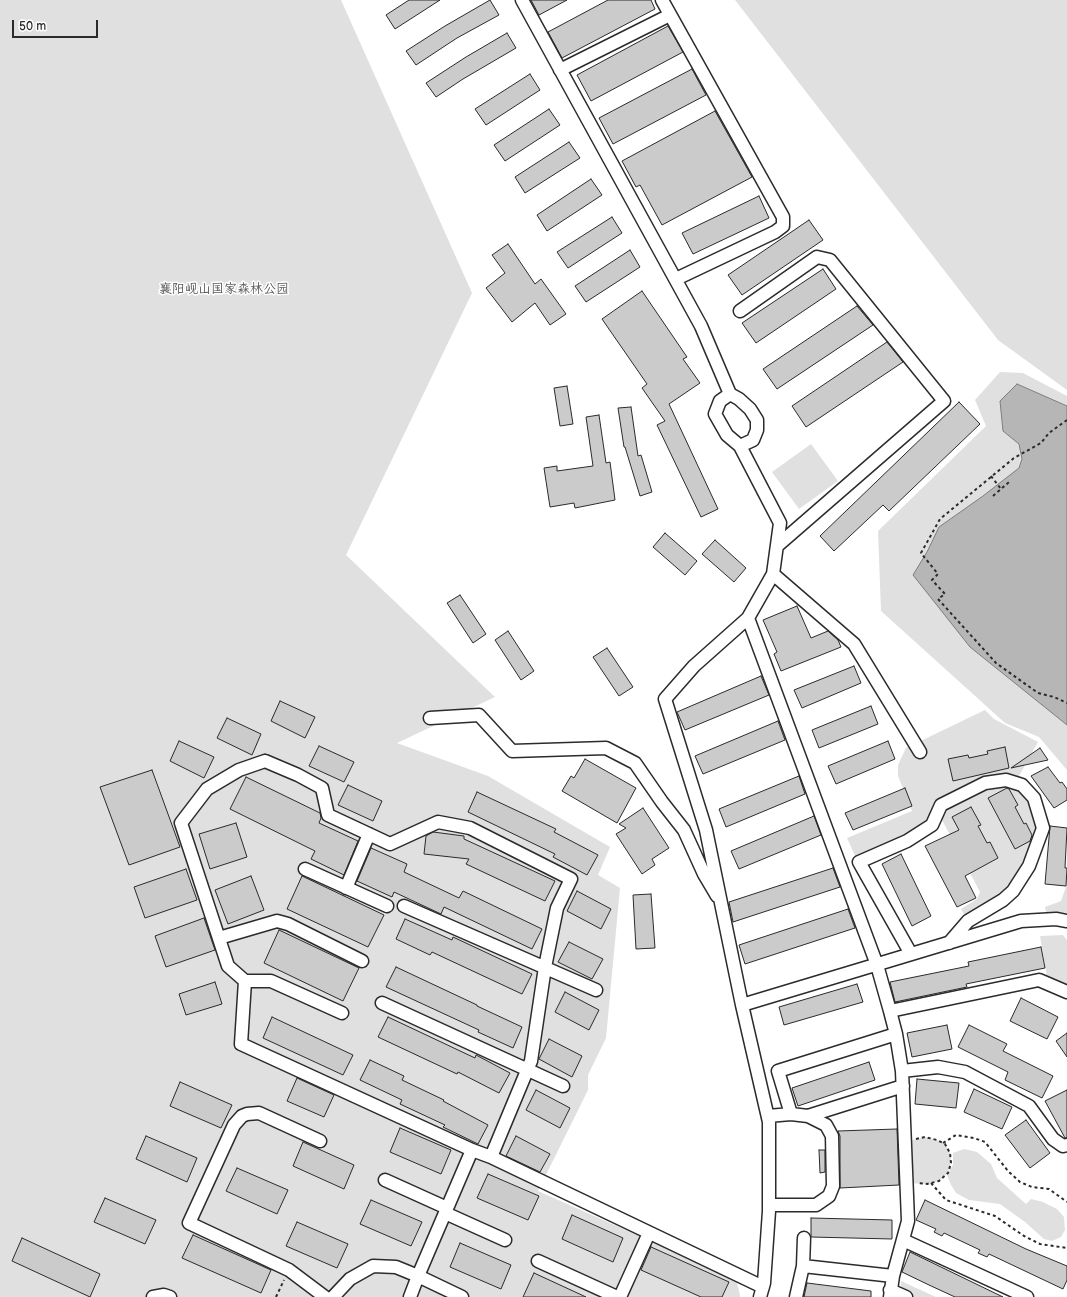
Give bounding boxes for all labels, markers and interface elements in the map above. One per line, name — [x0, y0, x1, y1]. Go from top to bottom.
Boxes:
scale bar — [14, 12, 100, 38]
text: 50 m — [19, 19, 46, 34]
park label: 襄阳岘山国家森林公园 — [159, 282, 289, 298]

